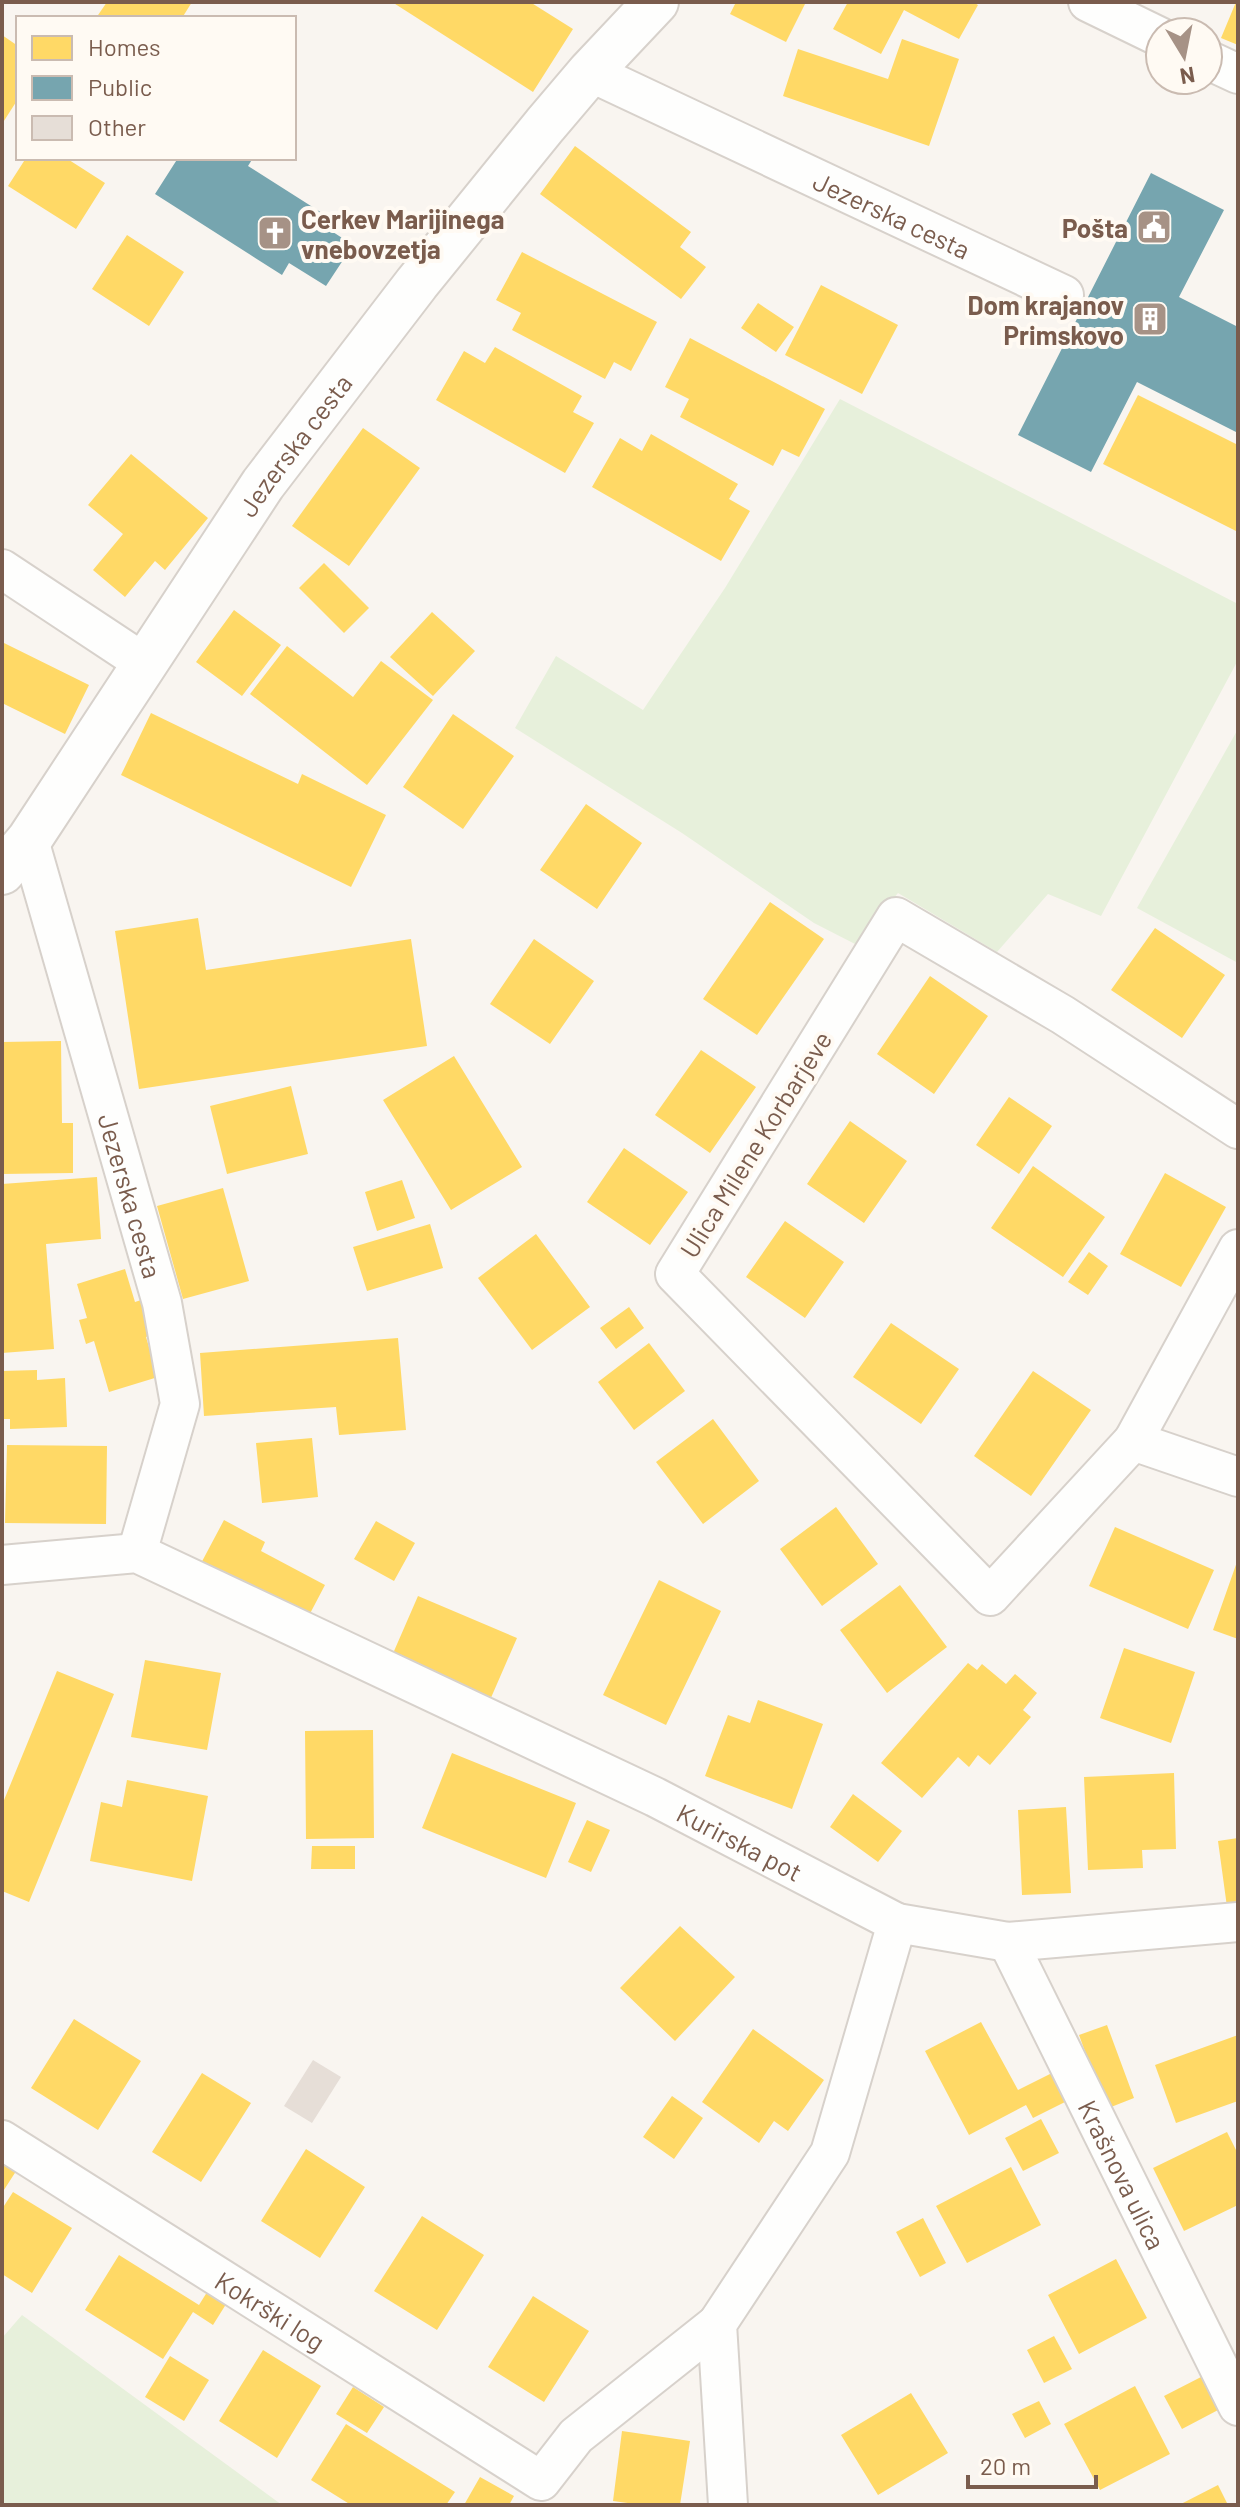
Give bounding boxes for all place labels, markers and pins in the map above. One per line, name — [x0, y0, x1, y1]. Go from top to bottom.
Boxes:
place label: Cerkev Marijinega vnebovzetja — [301, 203, 504, 264]
public building icon: Pošta — [1135, 208, 1173, 246]
place label: Pošta — [1062, 212, 1128, 243]
church icon: Cerkev Marijinega vnebovzetja — [256, 214, 294, 252]
place label: Dom krajanov Primskovo — [967, 289, 1124, 350]
building icon: Dom krajanov Primskovo — [1131, 300, 1169, 338]

